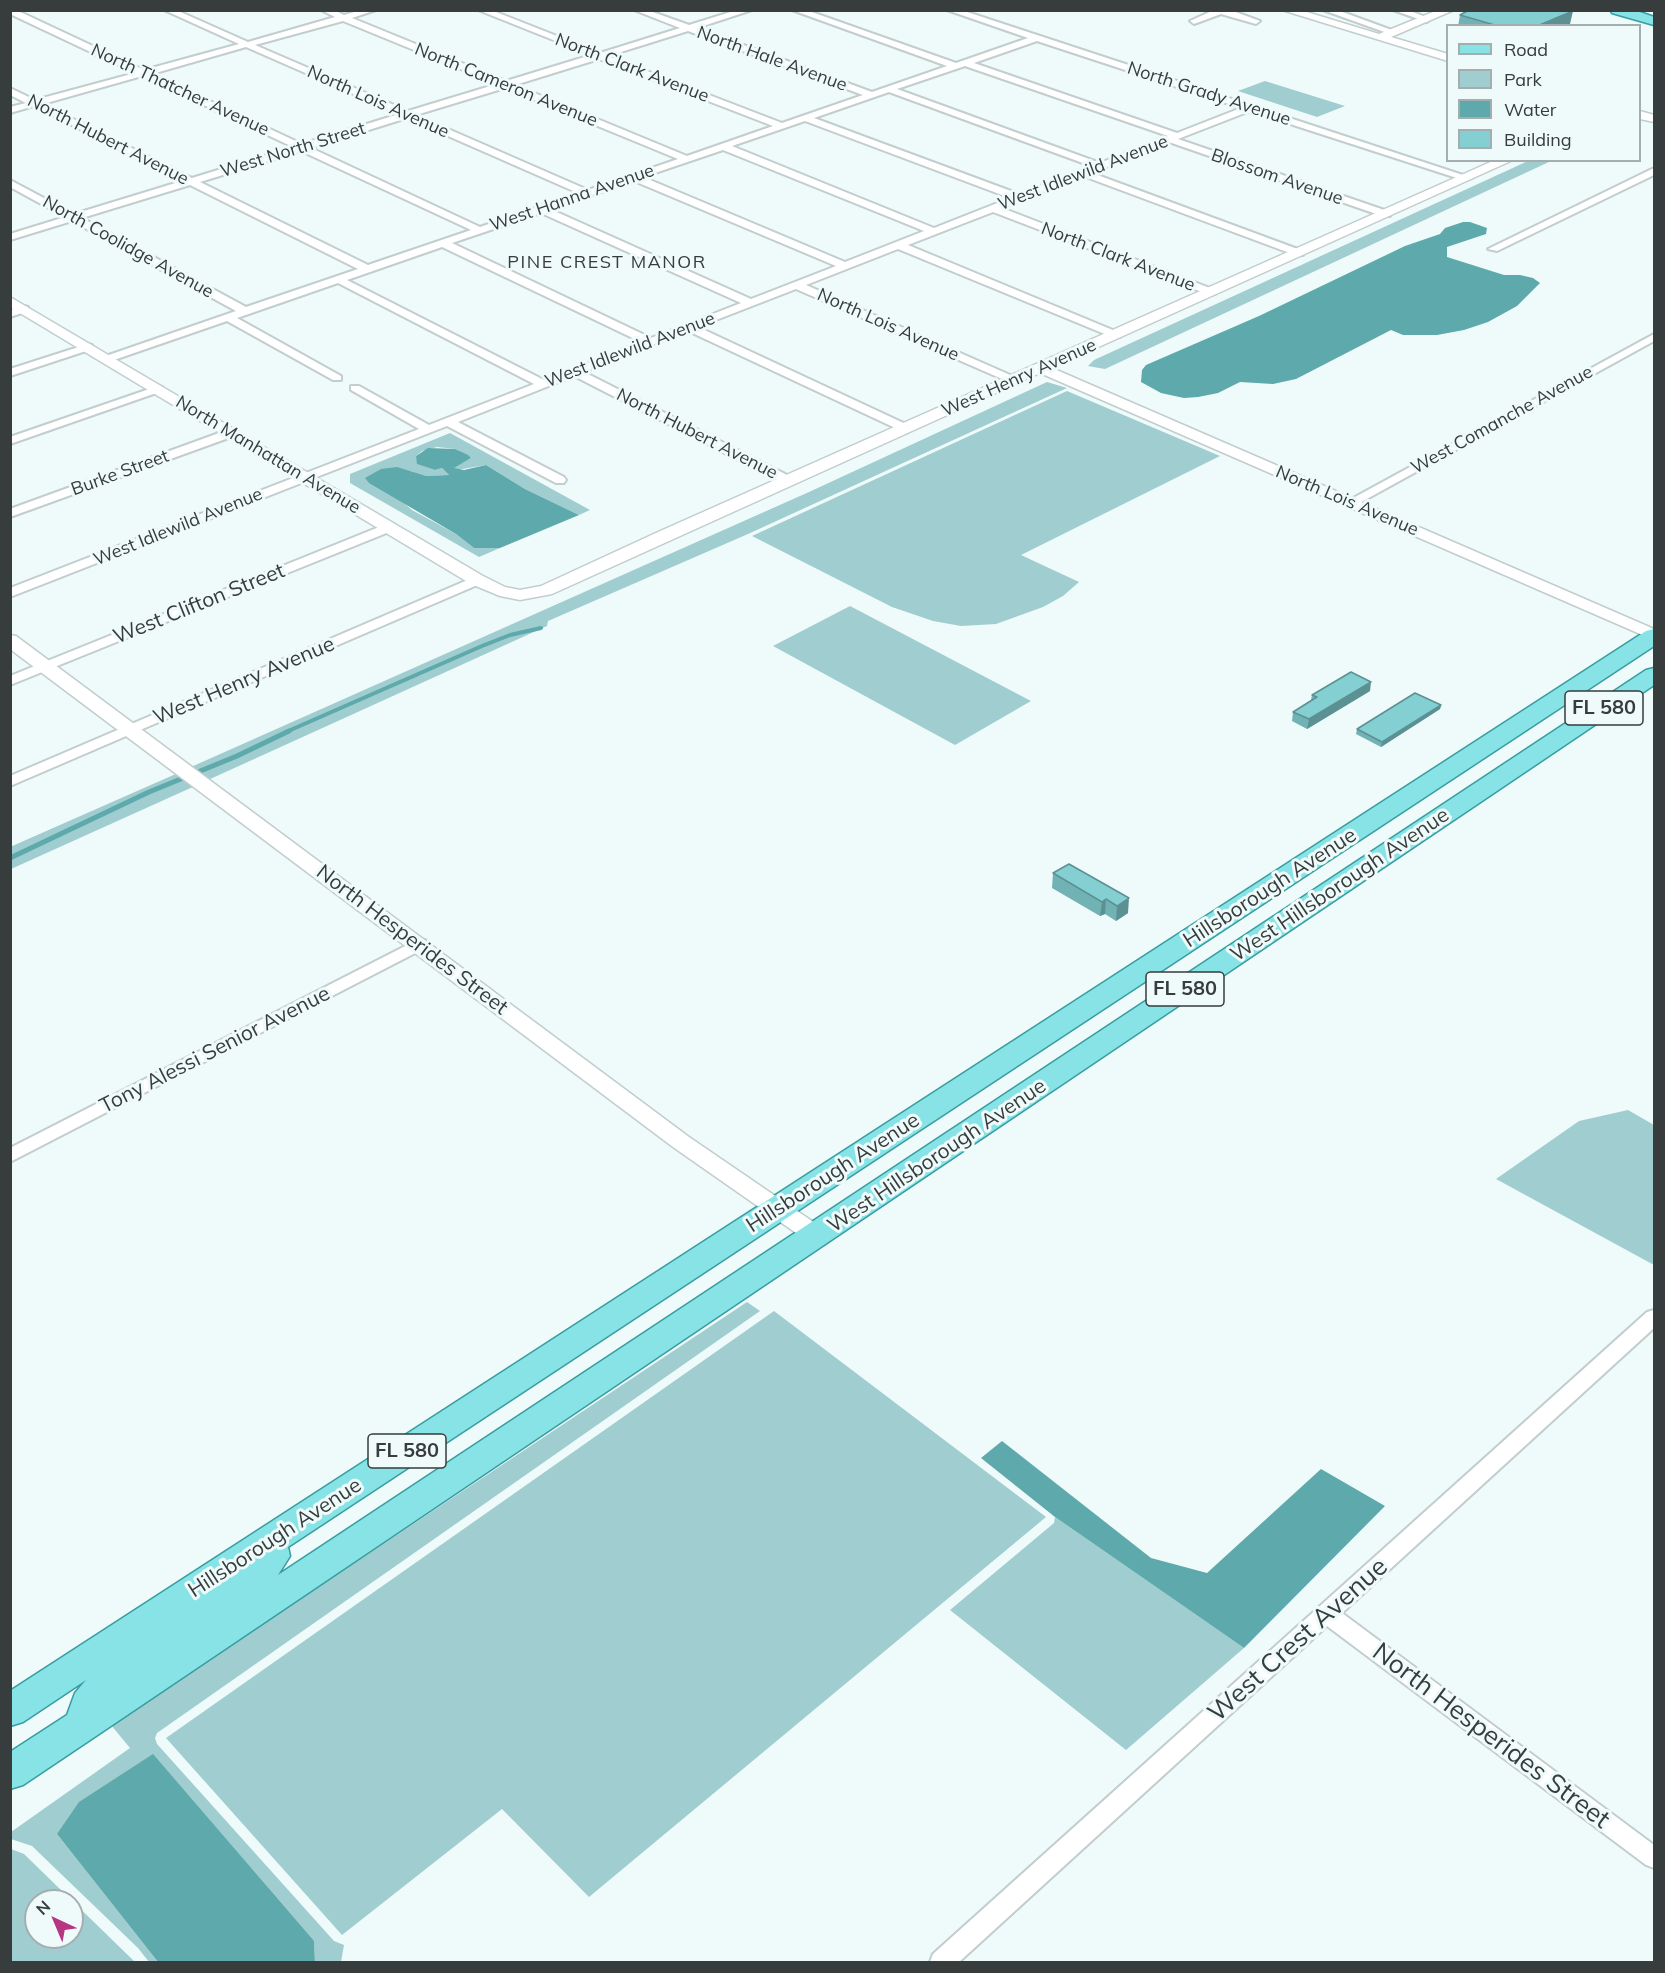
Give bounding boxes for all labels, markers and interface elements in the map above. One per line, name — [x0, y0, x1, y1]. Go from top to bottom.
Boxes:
street label: North Hale Avenue — [694, 22, 850, 96]
legend — [1446, 24, 1641, 162]
street label: North Clark Avenue — [552, 29, 712, 107]
street label: North Cameron Avenue — [411, 38, 601, 132]
text: Road — [1504, 38, 1548, 61]
street label: North Thatcher Avenue — [88, 39, 272, 141]
street label: North Grady Avenue — [1125, 57, 1293, 131]
street label: North Lois Avenue — [304, 61, 452, 143]
text: Park — [1504, 68, 1542, 91]
street label: North Hubert Avenue — [24, 90, 192, 190]
text: Water — [1504, 98, 1556, 121]
street label: West North Street — [218, 118, 368, 182]
text: Building — [1504, 128, 1572, 151]
street label: West Idlewild Avenue — [995, 131, 1171, 215]
street label: Blossom Avenue — [1208, 144, 1346, 210]
street label: West Hanna Avenue — [487, 160, 657, 236]
street label: North Coolidge Avenue — [39, 191, 217, 303]
street label: North Clark Avenue — [1038, 218, 1198, 296]
district label: PINE CREST MANOR — [507, 252, 707, 274]
street label: North Lois Avenue — [814, 284, 962, 366]
street label: West Idlewild Avenue — [542, 308, 718, 392]
street label: West Henry Avenue — [938, 334, 1100, 422]
street label: West Comanche Avenue — [1407, 361, 1597, 479]
street label: North Hubert Avenue — [613, 384, 781, 484]
street label: North Manhattan Avenue — [172, 391, 364, 519]
street label: Burke Street — [68, 445, 172, 501]
street label: North Lois Avenue — [1272, 461, 1422, 541]
street label: West Idlewild Avenue — [90, 483, 266, 571]
street label: West Clifton Street — [110, 558, 288, 650]
street label: West Henry Avenue — [150, 631, 338, 731]
road number: FL 580 — [1565, 691, 1643, 725]
street label: West Hillsborough Avenue — [1226, 802, 1454, 968]
street label: Hillsborough Avenue — [1179, 823, 1361, 953]
street label: North Hesperides Street — [311, 860, 513, 1020]
road number: FL 580 — [1146, 972, 1224, 1006]
street label: Tony Alessi Senior Avenue — [96, 981, 334, 1119]
street label: West Hillsborough Avenue — [823, 1073, 1051, 1239]
street label: Hillsborough Avenue — [742, 1108, 924, 1238]
road number: FL 580 — [368, 1434, 446, 1468]
street label: Hillsborough Avenue — [184, 1473, 366, 1603]
street label: West Crest Avenue — [1202, 1551, 1394, 1729]
street label: North Hesperides Street — [1366, 1637, 1616, 1835]
north arrow — [24, 1889, 84, 1949]
text: N — [32, 1896, 54, 1919]

